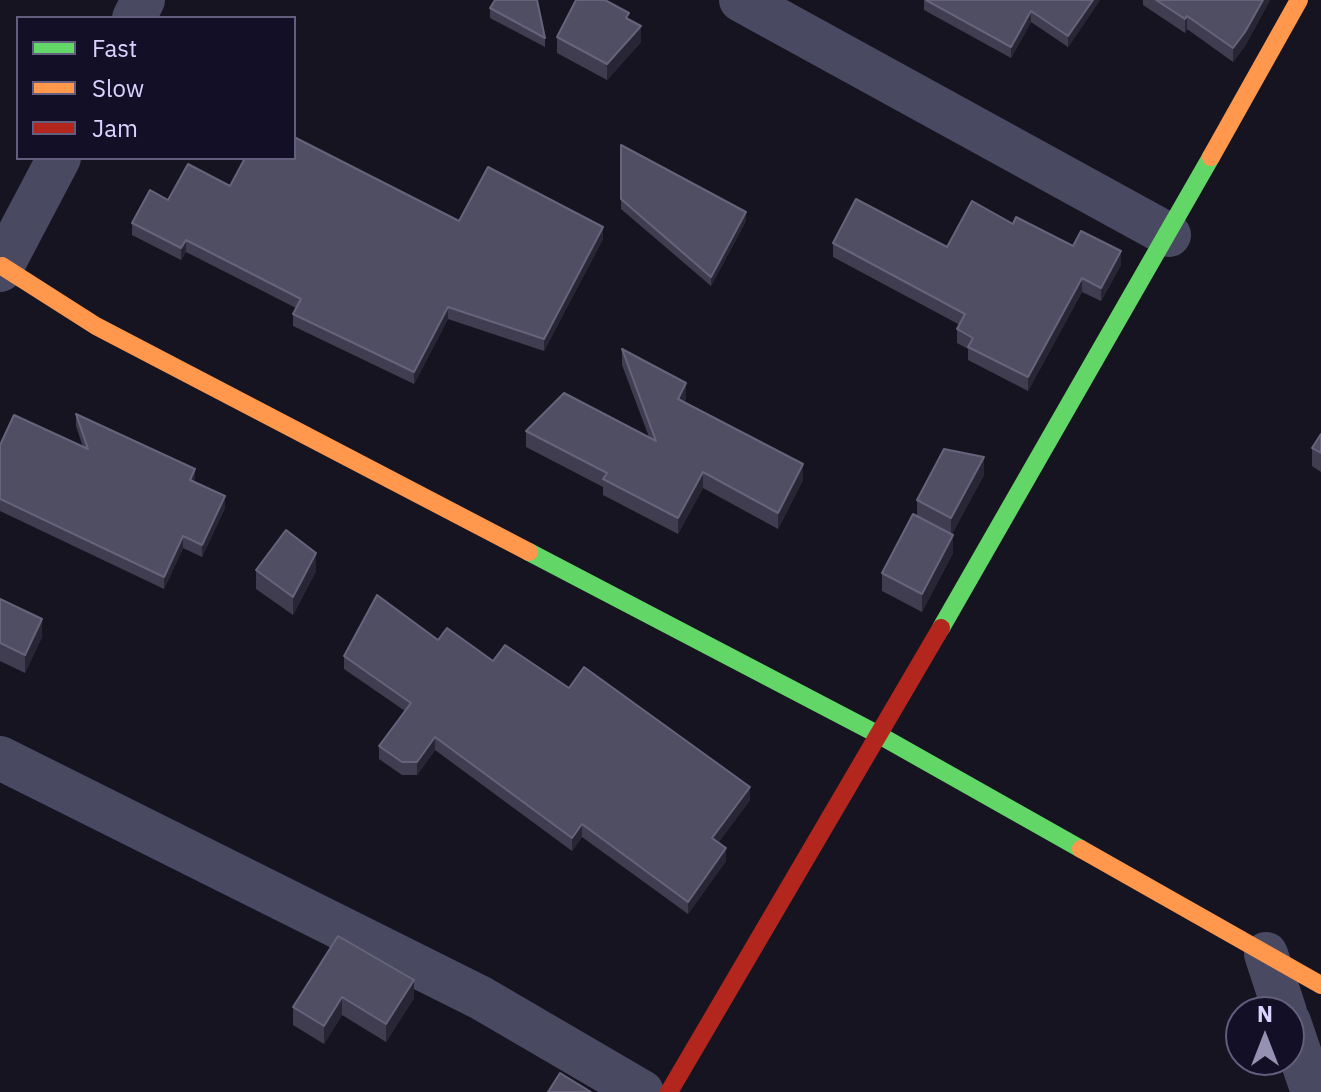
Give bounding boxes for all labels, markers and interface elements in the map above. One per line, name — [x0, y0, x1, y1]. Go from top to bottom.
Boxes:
legend — [16, 16, 296, 160]
text: Fast — [92, 32, 137, 64]
text: Slow — [92, 72, 144, 104]
text: Jam — [92, 112, 138, 144]
north arrow — [1225, 996, 1305, 1076]
text: N — [1257, 999, 1273, 1028]

